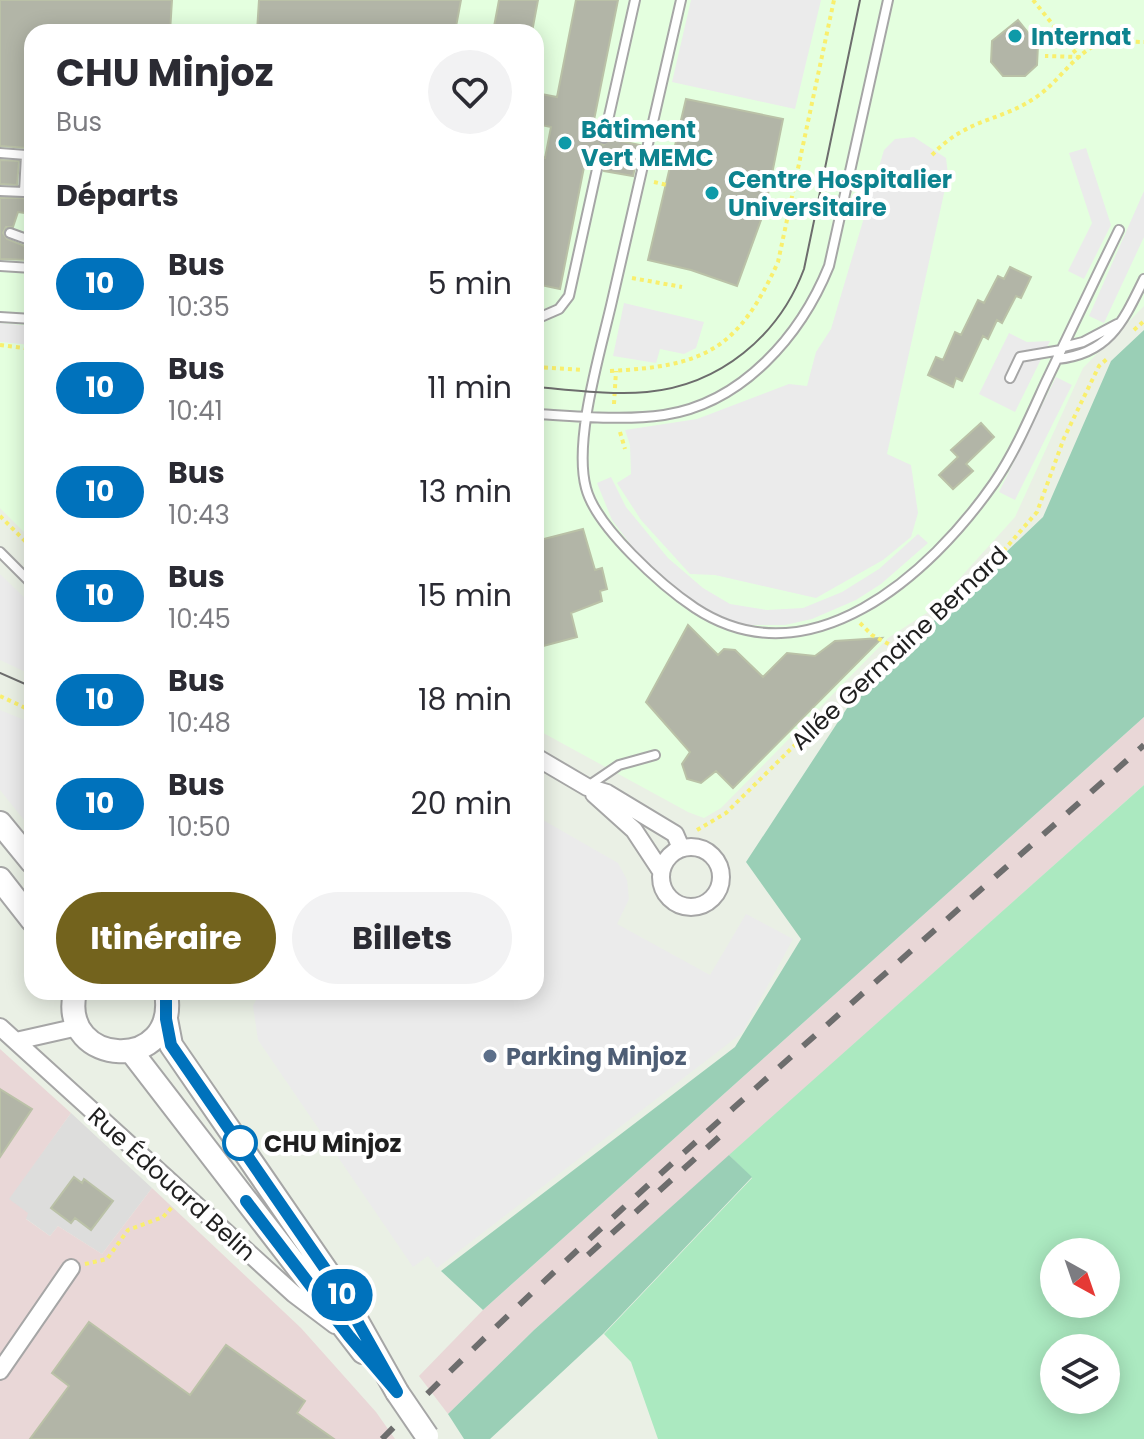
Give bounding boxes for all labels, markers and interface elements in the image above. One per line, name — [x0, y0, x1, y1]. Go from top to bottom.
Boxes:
place label: Internat — [1031, 20, 1131, 53]
marker: Internat — [1006, 27, 1024, 45]
text: CHU Minjoz — [56, 46, 274, 99]
button: heart — [428, 50, 512, 134]
text: Bus — [56, 104, 102, 140]
place label: Bâtiment Vert MEMC — [581, 113, 714, 174]
marker: Bâtiment Vert MEMC — [556, 134, 574, 152]
place label: Centre Hospitalier Universitaire — [728, 163, 952, 224]
text: Départs — [56, 174, 179, 217]
marker: Centre Hospitalier Universitaire — [703, 184, 721, 202]
text: Bus — [168, 243, 225, 286]
text: 5 min — [428, 262, 512, 305]
text: 10 — [86, 264, 114, 303]
text: 10:35 — [168, 289, 230, 325]
text: Bus — [168, 347, 225, 390]
text: 11 min — [427, 366, 512, 409]
text: 10 — [86, 368, 114, 407]
text: 10:41 — [168, 393, 223, 429]
text: Bus — [168, 451, 225, 494]
text: 13 min — [419, 470, 512, 513]
text: 10 — [86, 472, 114, 511]
text: 10:43 — [168, 497, 230, 533]
street label: Allée Germaine Bernard — [783, 539, 1015, 757]
text: Bus — [168, 555, 225, 598]
text: 15 min — [418, 574, 512, 617]
text: 10 — [86, 576, 114, 615]
text: 10:45 — [168, 601, 231, 637]
text: Bus — [168, 659, 225, 702]
text: 18 min — [418, 678, 512, 721]
text: 10 — [86, 680, 114, 719]
text: 10:48 — [168, 705, 231, 741]
text: Bus — [168, 763, 225, 806]
text: 20 min — [410, 782, 512, 825]
text: 10 — [86, 784, 114, 823]
text: 10:50 — [168, 809, 231, 845]
button: Itinéraire — [56, 892, 276, 984]
button: Billets — [292, 892, 512, 984]
place label: Parking Minjoz — [506, 1040, 687, 1073]
marker: Parking Minjoz — [481, 1047, 499, 1065]
street label: Rue Édouard Belin — [81, 1100, 263, 1268]
marker: CHU Minjoz — [223, 1126, 257, 1160]
place label: CHU Minjoz — [264, 1127, 401, 1160]
north arrow — [1040, 1238, 1120, 1318]
map controls — [1040, 1238, 1120, 1414]
line badge: 10 — [306, 1269, 378, 1321]
text: 10 — [328, 1275, 356, 1314]
button: layers — [1040, 1334, 1120, 1414]

